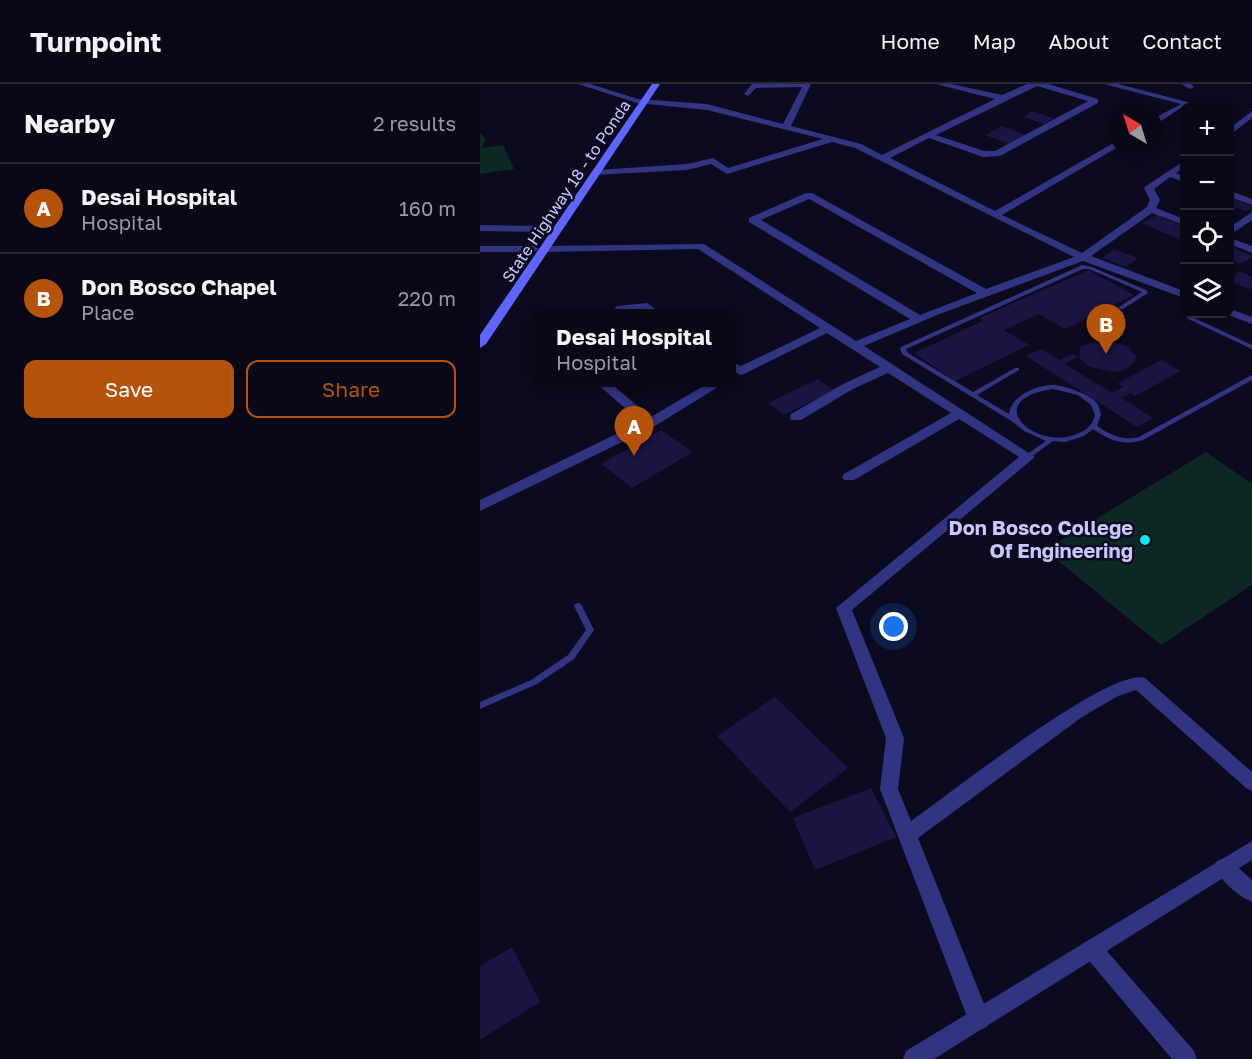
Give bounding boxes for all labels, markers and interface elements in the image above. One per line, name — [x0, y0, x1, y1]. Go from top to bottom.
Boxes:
text: Turnpoint — [30, 25, 161, 58]
text: Home — [880, 28, 940, 54]
text: Map — [973, 28, 1016, 54]
text: About — [1049, 28, 1109, 54]
text: Contact — [1142, 28, 1222, 54]
street label: State Highway 18 - to Ponda — [497, 96, 635, 286]
north arrow — [1108, 102, 1162, 156]
map controls — [1180, 102, 1234, 318]
button: + — [1180, 102, 1234, 156]
text: Nearby — [24, 108, 115, 139]
text: 2 results — [373, 111, 456, 135]
button: − — [1180, 156, 1234, 210]
text: Desai Hospital — [81, 183, 237, 210]
text: A — [36, 196, 51, 220]
text: 160 m — [399, 196, 456, 220]
text: Hospital — [81, 210, 162, 234]
button: locate — [1180, 210, 1234, 264]
button: layers — [1180, 264, 1234, 318]
text: Don Bosco Chapel — [81, 273, 277, 300]
text: B — [36, 286, 51, 310]
text: 220 m — [398, 286, 456, 310]
text: Place — [81, 300, 134, 324]
pin: B — [1086, 304, 1126, 354]
popup — [532, 309, 736, 387]
text: Desai Hospital — [556, 323, 712, 350]
text: Hospital — [556, 350, 637, 374]
button: Save — [24, 360, 234, 418]
button: Share — [246, 360, 456, 418]
pin: A — [614, 406, 654, 456]
place label: Don Bosco College Of Engineering — [948, 515, 1133, 562]
marker: Don Bosco College Of Engineering — [1138, 533, 1152, 547]
your location — [879, 612, 908, 641]

